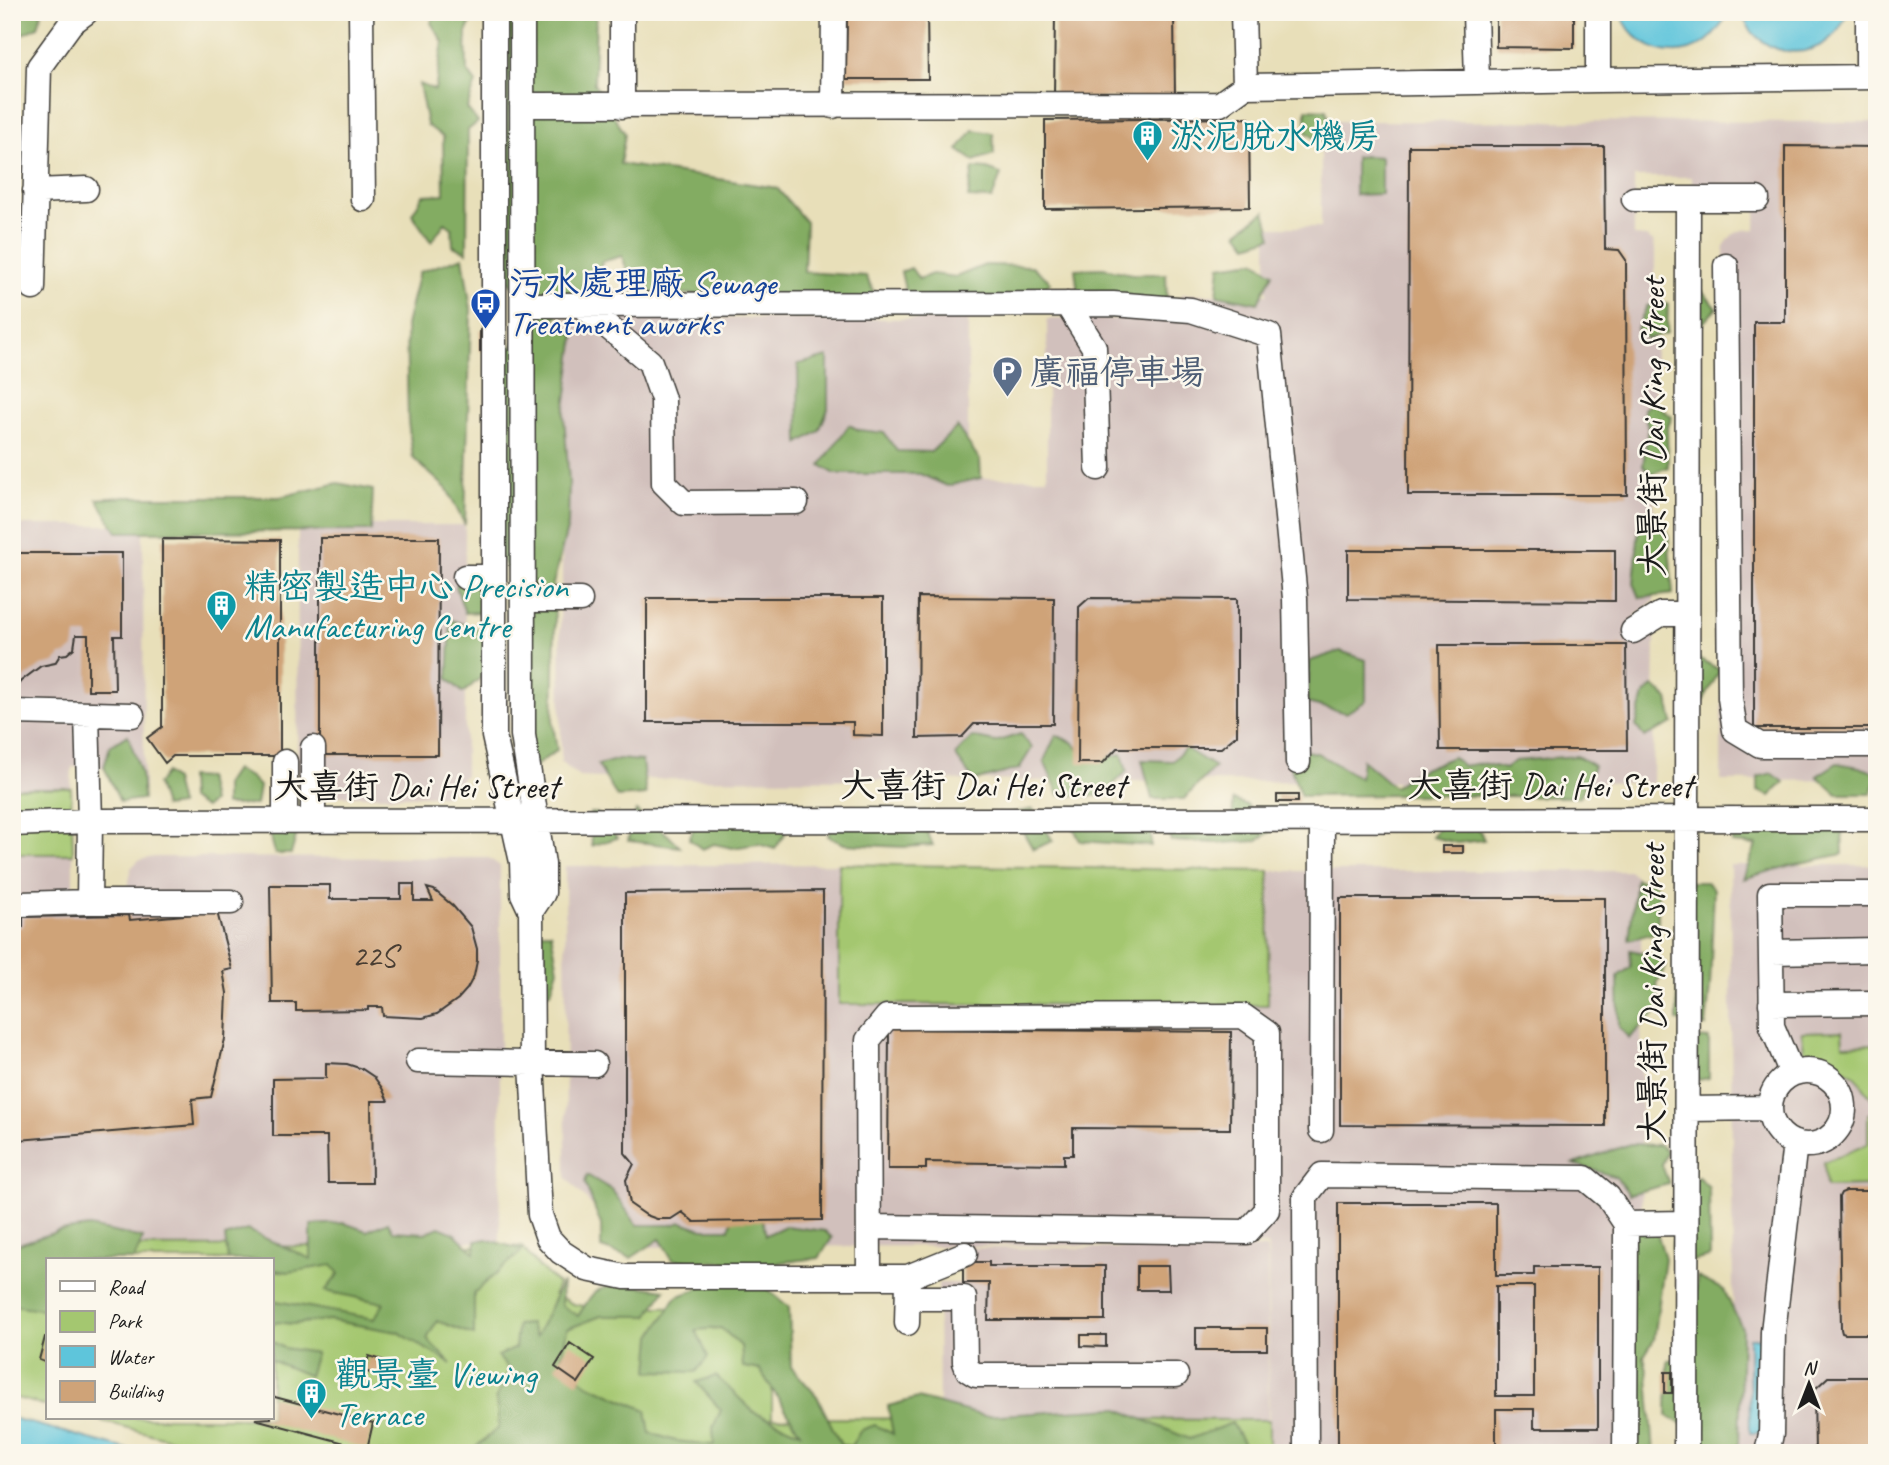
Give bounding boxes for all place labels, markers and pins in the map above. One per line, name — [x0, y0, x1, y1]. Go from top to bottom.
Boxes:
place label: 淤泥脫水機房 — [1170, 114, 1380, 159]
building icon: 淤泥脫水機房 — [1130, 119, 1164, 163]
place label: 污水處理廠 Sewage Treatment aworks — [509, 261, 779, 346]
bus stop icon: 污水處理廠 Sewage Treatment aworks — [469, 286, 503, 330]
place label: 廣福停車場 — [1030, 350, 1205, 395]
parking icon: 廣福停車場 — [990, 355, 1024, 399]
place label: 精密製造中心 Precision Manufacturing Centre — [244, 564, 569, 649]
building icon: 精密製造中心 Precision Manufacturing Centre — [204, 589, 238, 633]
place label: 觀景臺 Viewing Terrace — [335, 1352, 539, 1437]
building icon: 觀景臺 Viewing Terrace — [295, 1377, 329, 1421]

